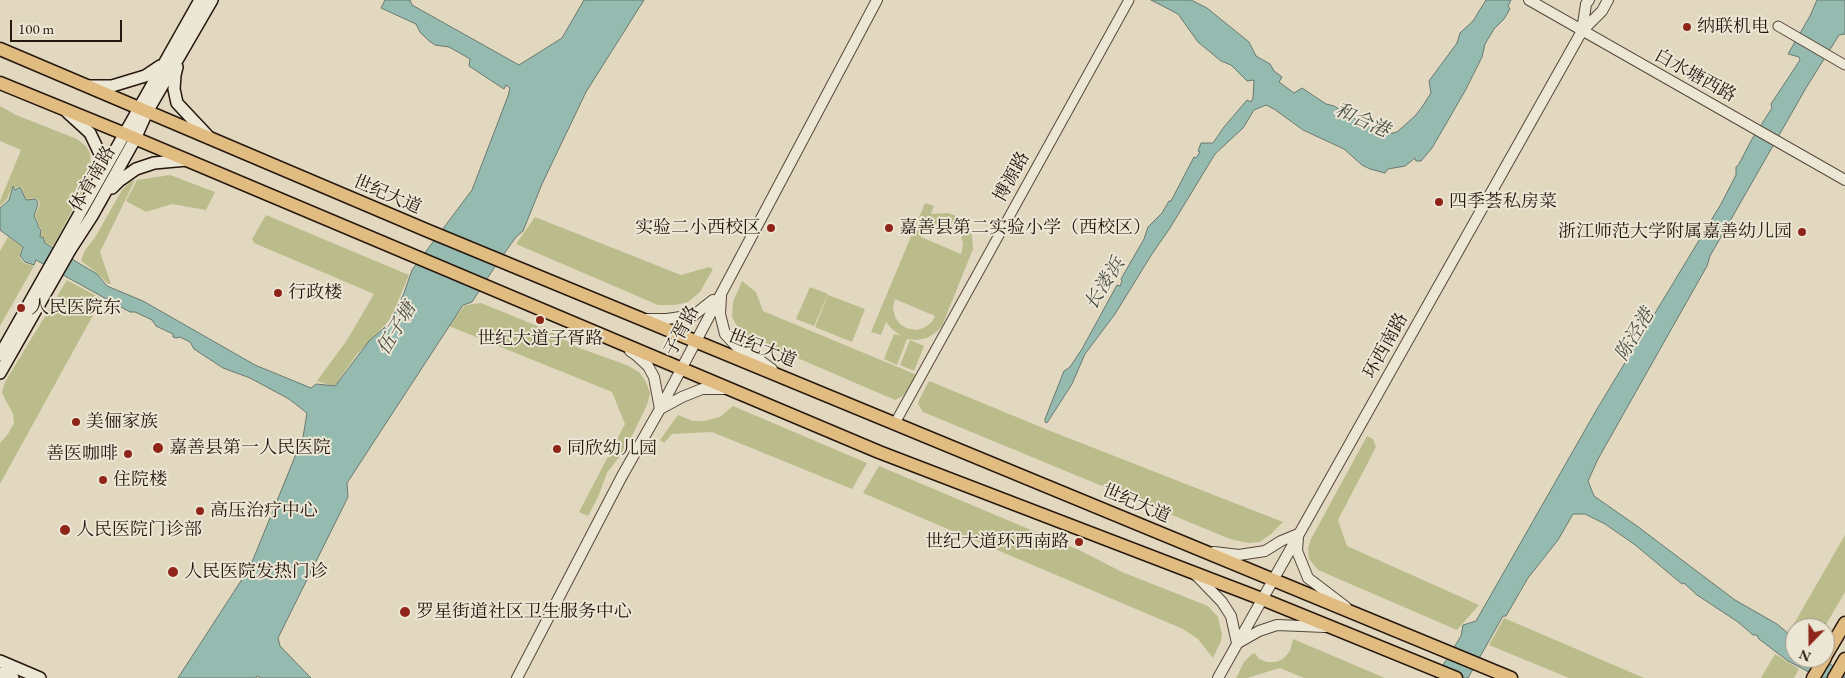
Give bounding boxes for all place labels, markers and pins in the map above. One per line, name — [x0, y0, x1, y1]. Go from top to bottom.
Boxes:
place label: 纳联机电 — [1697, 16, 1769, 38]
marker: 纳联机电 — [1681, 21, 1693, 33]
place label: 四季荟私房菜 — [1449, 191, 1557, 213]
marker: 四季荟私房菜 — [1433, 196, 1445, 208]
place label: 实验二小西校区 — [635, 217, 761, 239]
place label: 嘉善县第二实验小学（西校区） — [899, 217, 1151, 239]
place label: 浙江师范大学附属嘉善幼儿园 — [1558, 221, 1792, 243]
marker: 实验二小西校区 — [765, 222, 777, 234]
marker: 嘉善县第二实验小学（西校区） — [883, 222, 895, 234]
marker: 浙江师范大学附属嘉善幼儿园 — [1796, 226, 1808, 238]
place label: 行政楼 — [288, 282, 342, 304]
marker: 行政楼 — [272, 287, 284, 299]
place label: 人民医院东 — [31, 297, 121, 319]
marker: 人民医院东 — [15, 302, 27, 314]
marker: 世纪大道子胥路 — [534, 314, 546, 326]
place label: 世纪大道子胥路 — [477, 328, 603, 350]
place label: 美俪家族 — [86, 411, 158, 433]
marker: 美俪家族 — [70, 416, 82, 428]
place label: 嘉善县第一人民医院 — [169, 437, 331, 459]
place label: 同欣幼儿园 — [567, 438, 657, 460]
marker: 嘉善县第一人民医院 — [151, 441, 165, 455]
place label: 善医咖啡 — [46, 443, 118, 465]
marker: 同欣幼儿园 — [551, 443, 563, 455]
marker: 善医咖啡 — [122, 448, 134, 460]
place label: 住院楼 — [113, 469, 167, 491]
marker: 住院楼 — [97, 474, 109, 486]
place label: 高压治疗中心 — [210, 500, 318, 522]
marker: 高压治疗中心 — [194, 505, 206, 517]
place label: 人民医院门诊部 — [76, 519, 202, 541]
marker: 人民医院门诊部 — [58, 523, 72, 537]
place label: 世纪大道环西南路 — [925, 531, 1069, 553]
marker: 世纪大道环西南路 — [1073, 536, 1085, 548]
place label: 人民医院发热门诊 — [184, 561, 328, 583]
marker: 人民医院发热门诊 — [166, 565, 180, 579]
place label: 罗星街道社区卫生服务中心 — [416, 601, 632, 623]
marker: 罗星街道社区卫生服务中心 — [398, 605, 412, 619]

